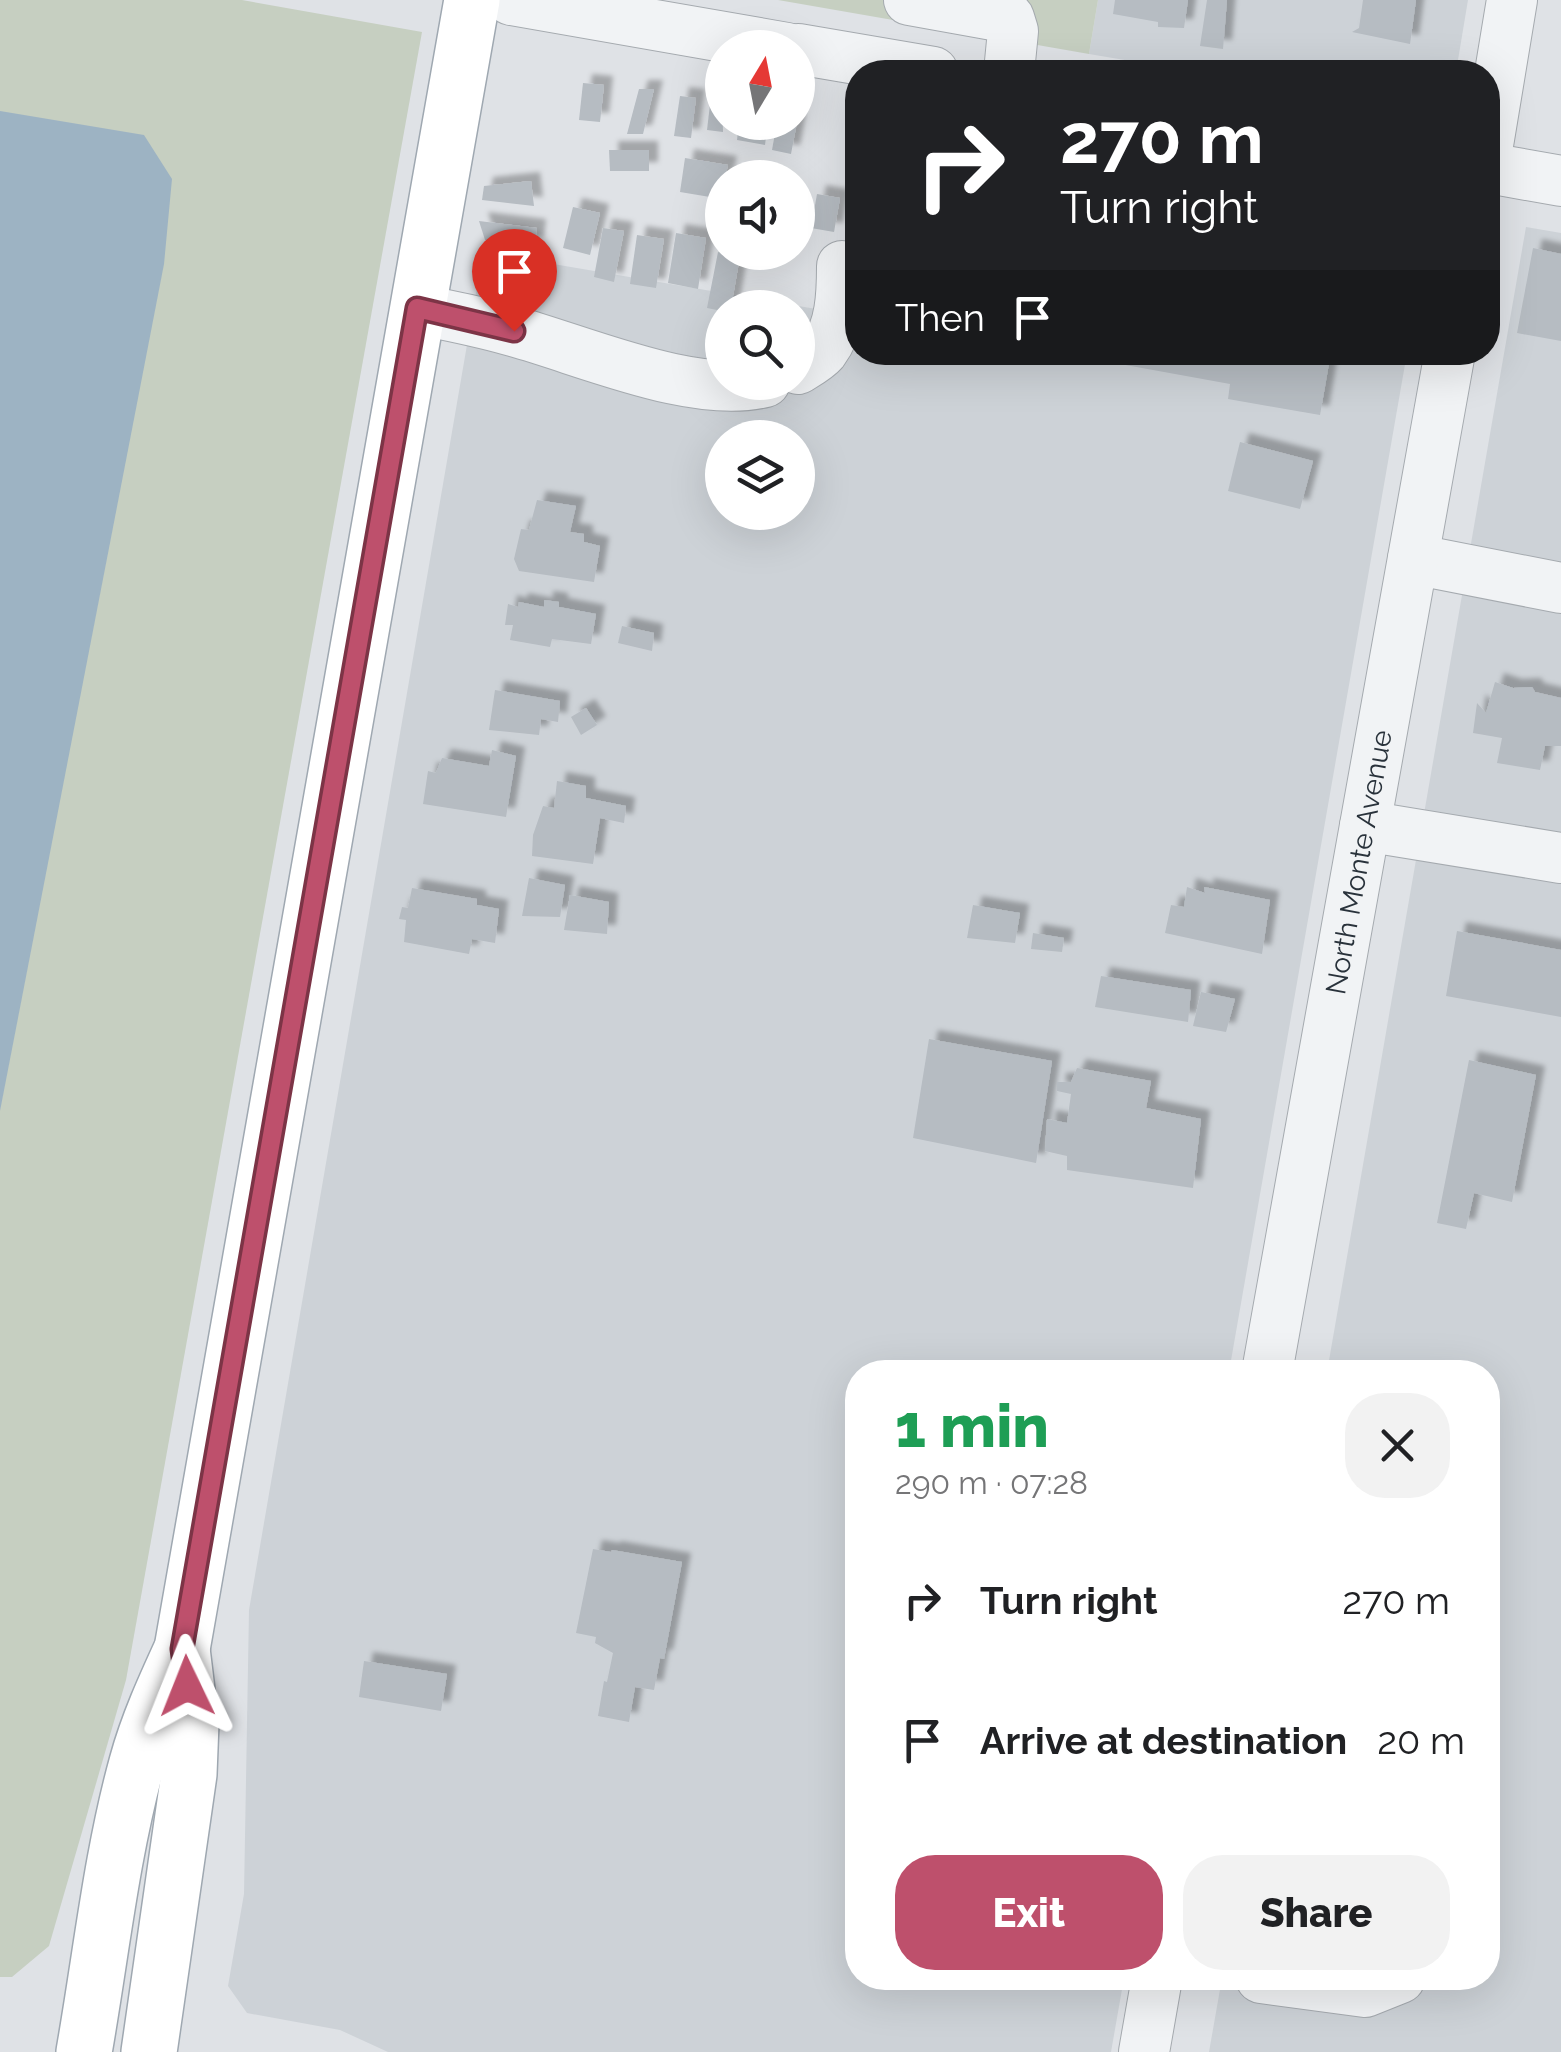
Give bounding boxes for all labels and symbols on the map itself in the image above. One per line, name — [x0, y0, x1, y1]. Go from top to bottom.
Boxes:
north arrow — [705, 30, 815, 140]
pin — [472, 229, 557, 332]
street label: North Monte Avenue — [1319, 727, 1399, 997]
position arrow — [135, 1634, 239, 1738]

